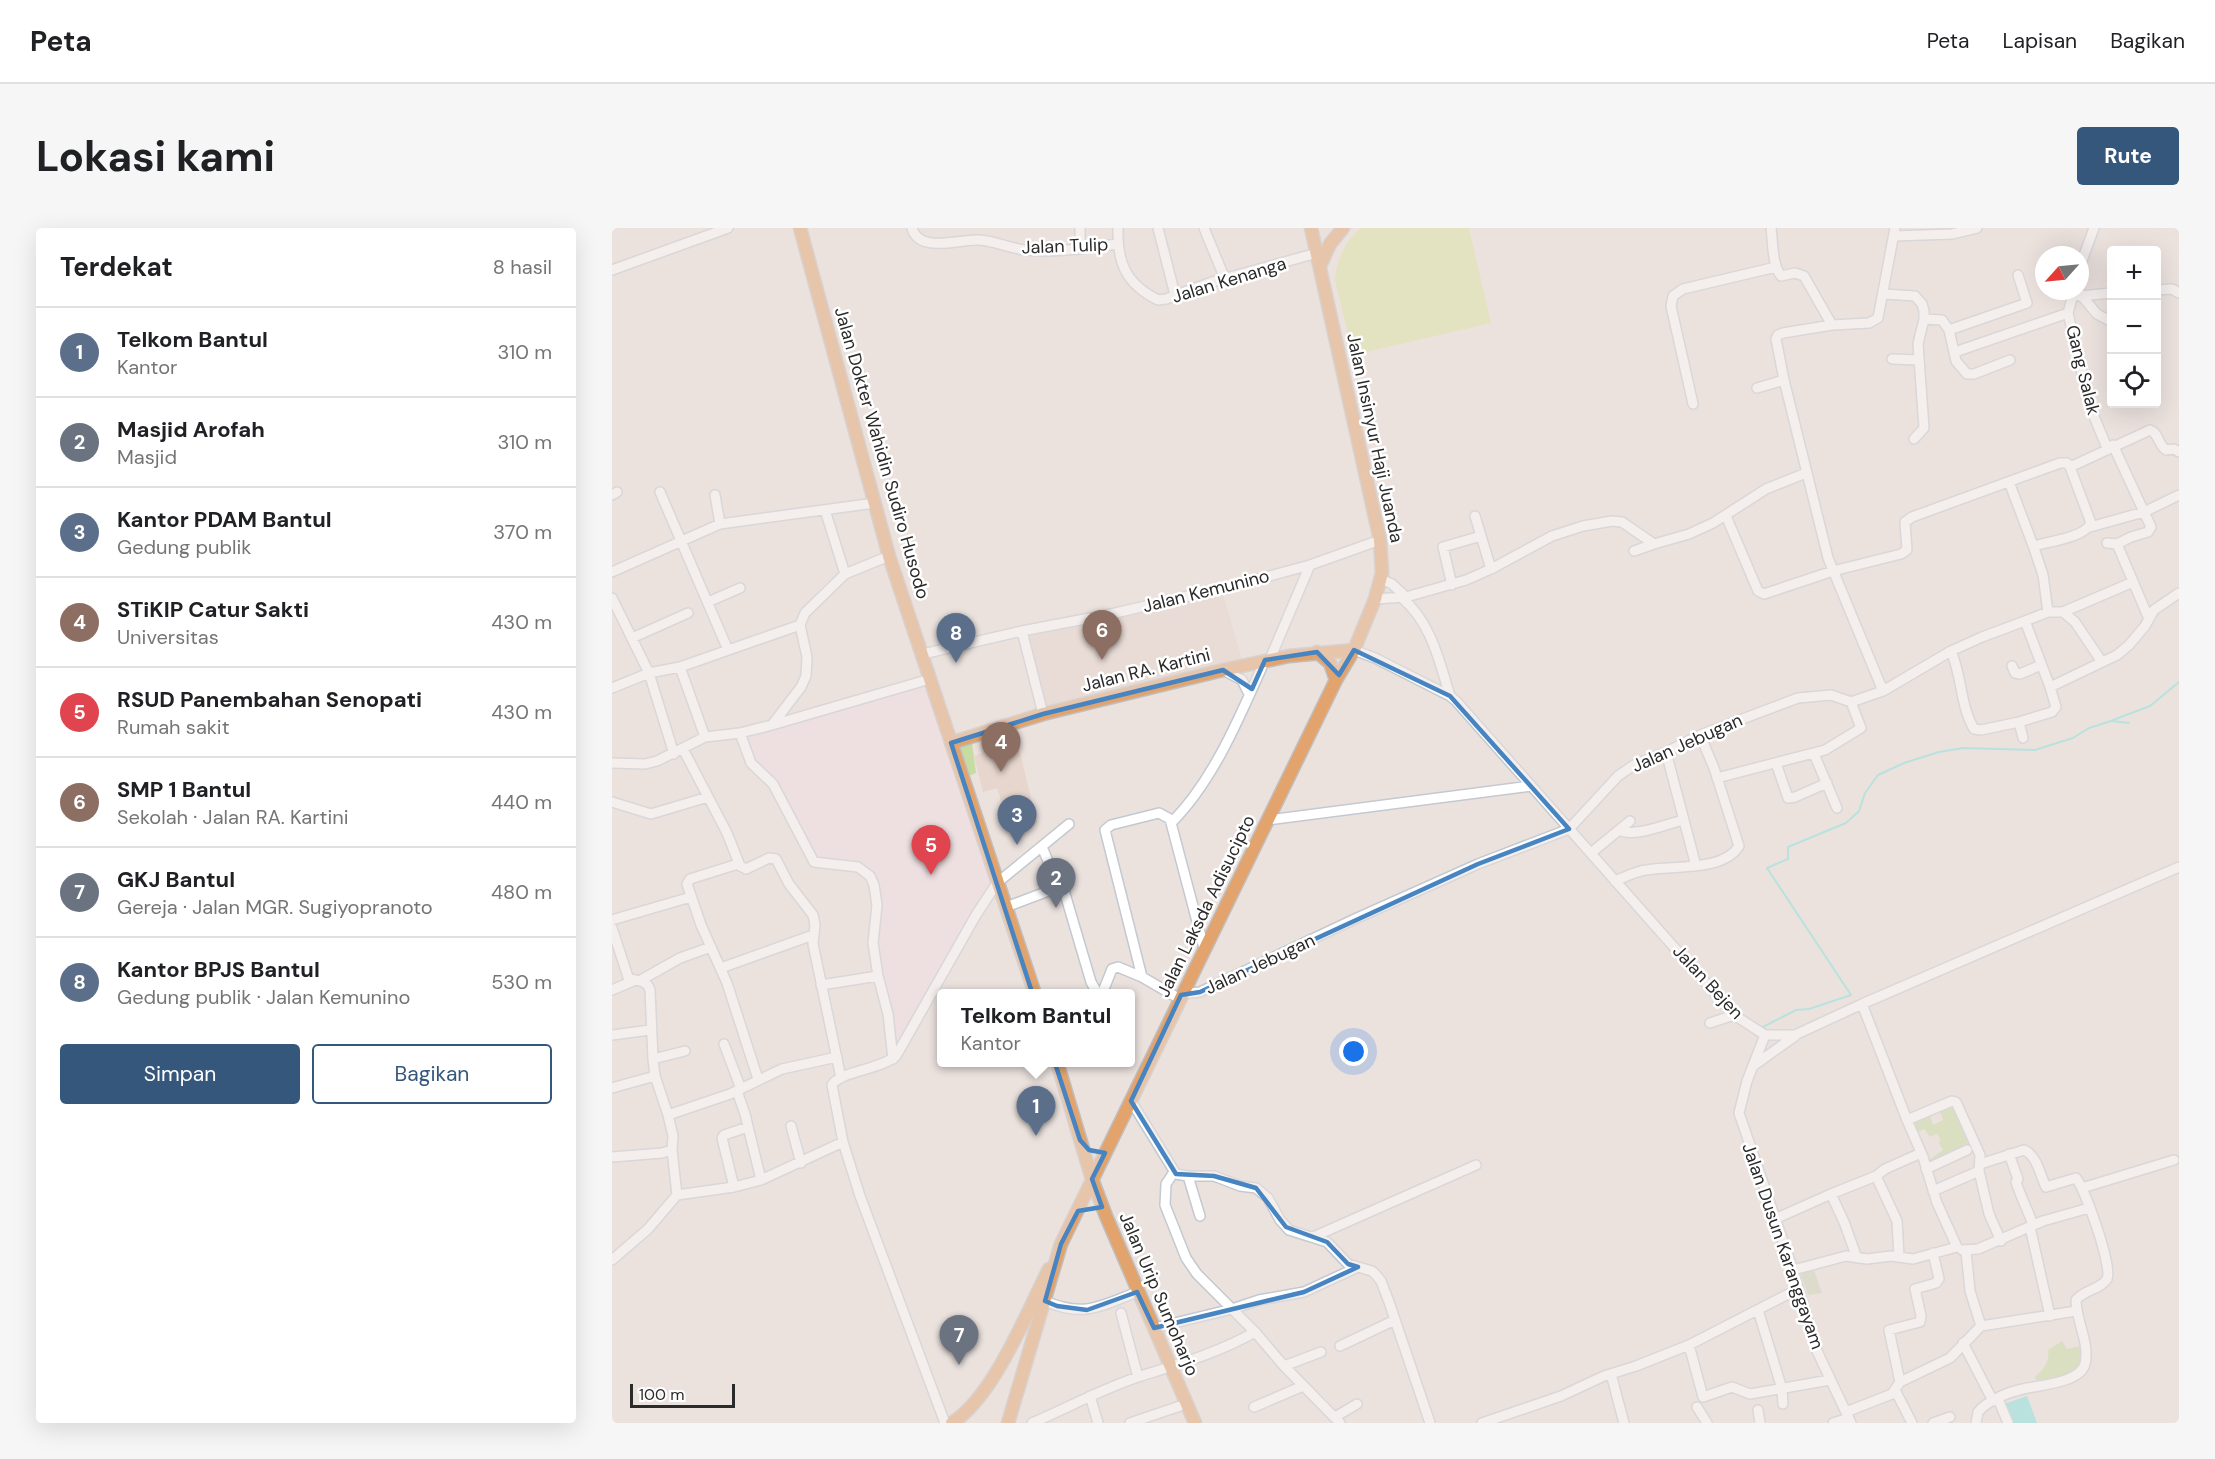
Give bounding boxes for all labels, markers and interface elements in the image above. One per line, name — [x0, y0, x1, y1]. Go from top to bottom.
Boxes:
text: Peta — [30, 23, 92, 60]
text: Peta — [1927, 27, 1969, 55]
text: Lapisan — [2002, 27, 2077, 55]
text: Bagikan — [2110, 27, 2185, 55]
button: Rute — [2077, 127, 2179, 185]
text: Lokasi kami — [36, 129, 275, 184]
street label: Jalan Tulip — [1021, 232, 1109, 260]
north arrow — [2035, 246, 2089, 300]
map controls — [2107, 246, 2161, 408]
button: + — [2107, 246, 2161, 300]
text: Terdekat — [60, 250, 173, 284]
street label: Jalan Kenanga — [1169, 251, 1289, 309]
text: 8 hasil — [493, 254, 552, 280]
button: − — [2107, 300, 2161, 354]
street label: Jalan Dokter Wahidin Sudiro Husodo — [829, 304, 935, 602]
street label: Gang Salak — [2060, 323, 2106, 417]
text: Telkom Bantul — [117, 325, 268, 354]
street label: Jalan Insinyur Haji Juanda — [1341, 331, 1409, 545]
text: 1 — [76, 339, 83, 365]
text: 310 m — [497, 339, 552, 365]
text: Kantor — [117, 354, 177, 380]
button: locate — [2107, 354, 2161, 408]
text: Masjid Arofah — [117, 415, 265, 444]
text: 2 — [74, 429, 85, 455]
text: 310 m — [497, 429, 552, 455]
text: Masjid — [117, 444, 177, 470]
text: Kantor PDAM Bantul — [117, 505, 332, 534]
text: 3 — [73, 519, 86, 545]
text: 370 m — [493, 519, 552, 545]
text: Gedung publik — [117, 534, 251, 560]
street label: Jalan Kemunino — [1140, 564, 1272, 618]
text: STiKIP Catur Sakti — [117, 595, 309, 624]
text: 4 — [73, 609, 86, 635]
text: 430 m — [491, 609, 552, 635]
pin: 6 — [1082, 610, 1122, 660]
pin: 8 — [936, 614, 976, 663]
text: Universitas — [117, 624, 219, 650]
street label: Jalan RA. Kartini — [1079, 642, 1213, 698]
text: RSUD Panembahan Senopati — [117, 685, 422, 714]
text: 5 — [73, 699, 86, 725]
text: 430 m — [491, 699, 552, 725]
street label: Jalan Jebugan — [1628, 708, 1746, 778]
text: Rumah sakit — [117, 714, 230, 740]
pin: 4 — [982, 722, 1020, 772]
text: SMP 1 Bantul — [117, 775, 251, 804]
text: 6 — [73, 789, 86, 815]
text: 440 m — [491, 789, 552, 815]
pin: 3 — [998, 796, 1036, 845]
text: Sekolah · Jalan RA. Kartini — [117, 804, 349, 830]
street label: Jalan Laksda Adisucipto — [1151, 811, 1261, 1001]
pin: 5 — [912, 826, 950, 875]
pin: 2 — [1036, 858, 1076, 908]
text: GKJ Bantul — [117, 865, 235, 894]
text: 7 — [74, 879, 85, 905]
text: 480 m — [491, 879, 552, 905]
text: Gereja · Jalan MGR. Sugiyopranoto — [117, 894, 433, 920]
street label: Jalan Jebugan — [1201, 928, 1319, 1000]
street label: Jalan Bejen — [1667, 940, 1749, 1024]
text: Kantor BPJS Bantul — [117, 955, 320, 984]
text: 8 — [73, 969, 86, 995]
text: 530 m — [491, 969, 552, 995]
text: Gedung publik · Jalan Kemunino — [117, 984, 410, 1010]
popup — [937, 989, 1135, 1067]
text: Telkom Bantul — [961, 1001, 1111, 1030]
text: Kantor — [961, 1030, 1021, 1056]
your location — [1339, 1037, 1368, 1066]
button: Simpan — [60, 1044, 300, 1104]
button: Bagikan — [312, 1044, 552, 1104]
pin: 1 — [1016, 1086, 1056, 1136]
street label: Jalan Dusun Karanggayam — [1736, 1140, 1830, 1352]
street label: Jalan Urip Sumoharjo — [1114, 1208, 1204, 1380]
pin: 7 — [940, 1316, 978, 1365]
scale bar — [630, 1381, 735, 1408]
text: 100 m — [639, 1384, 684, 1405]

